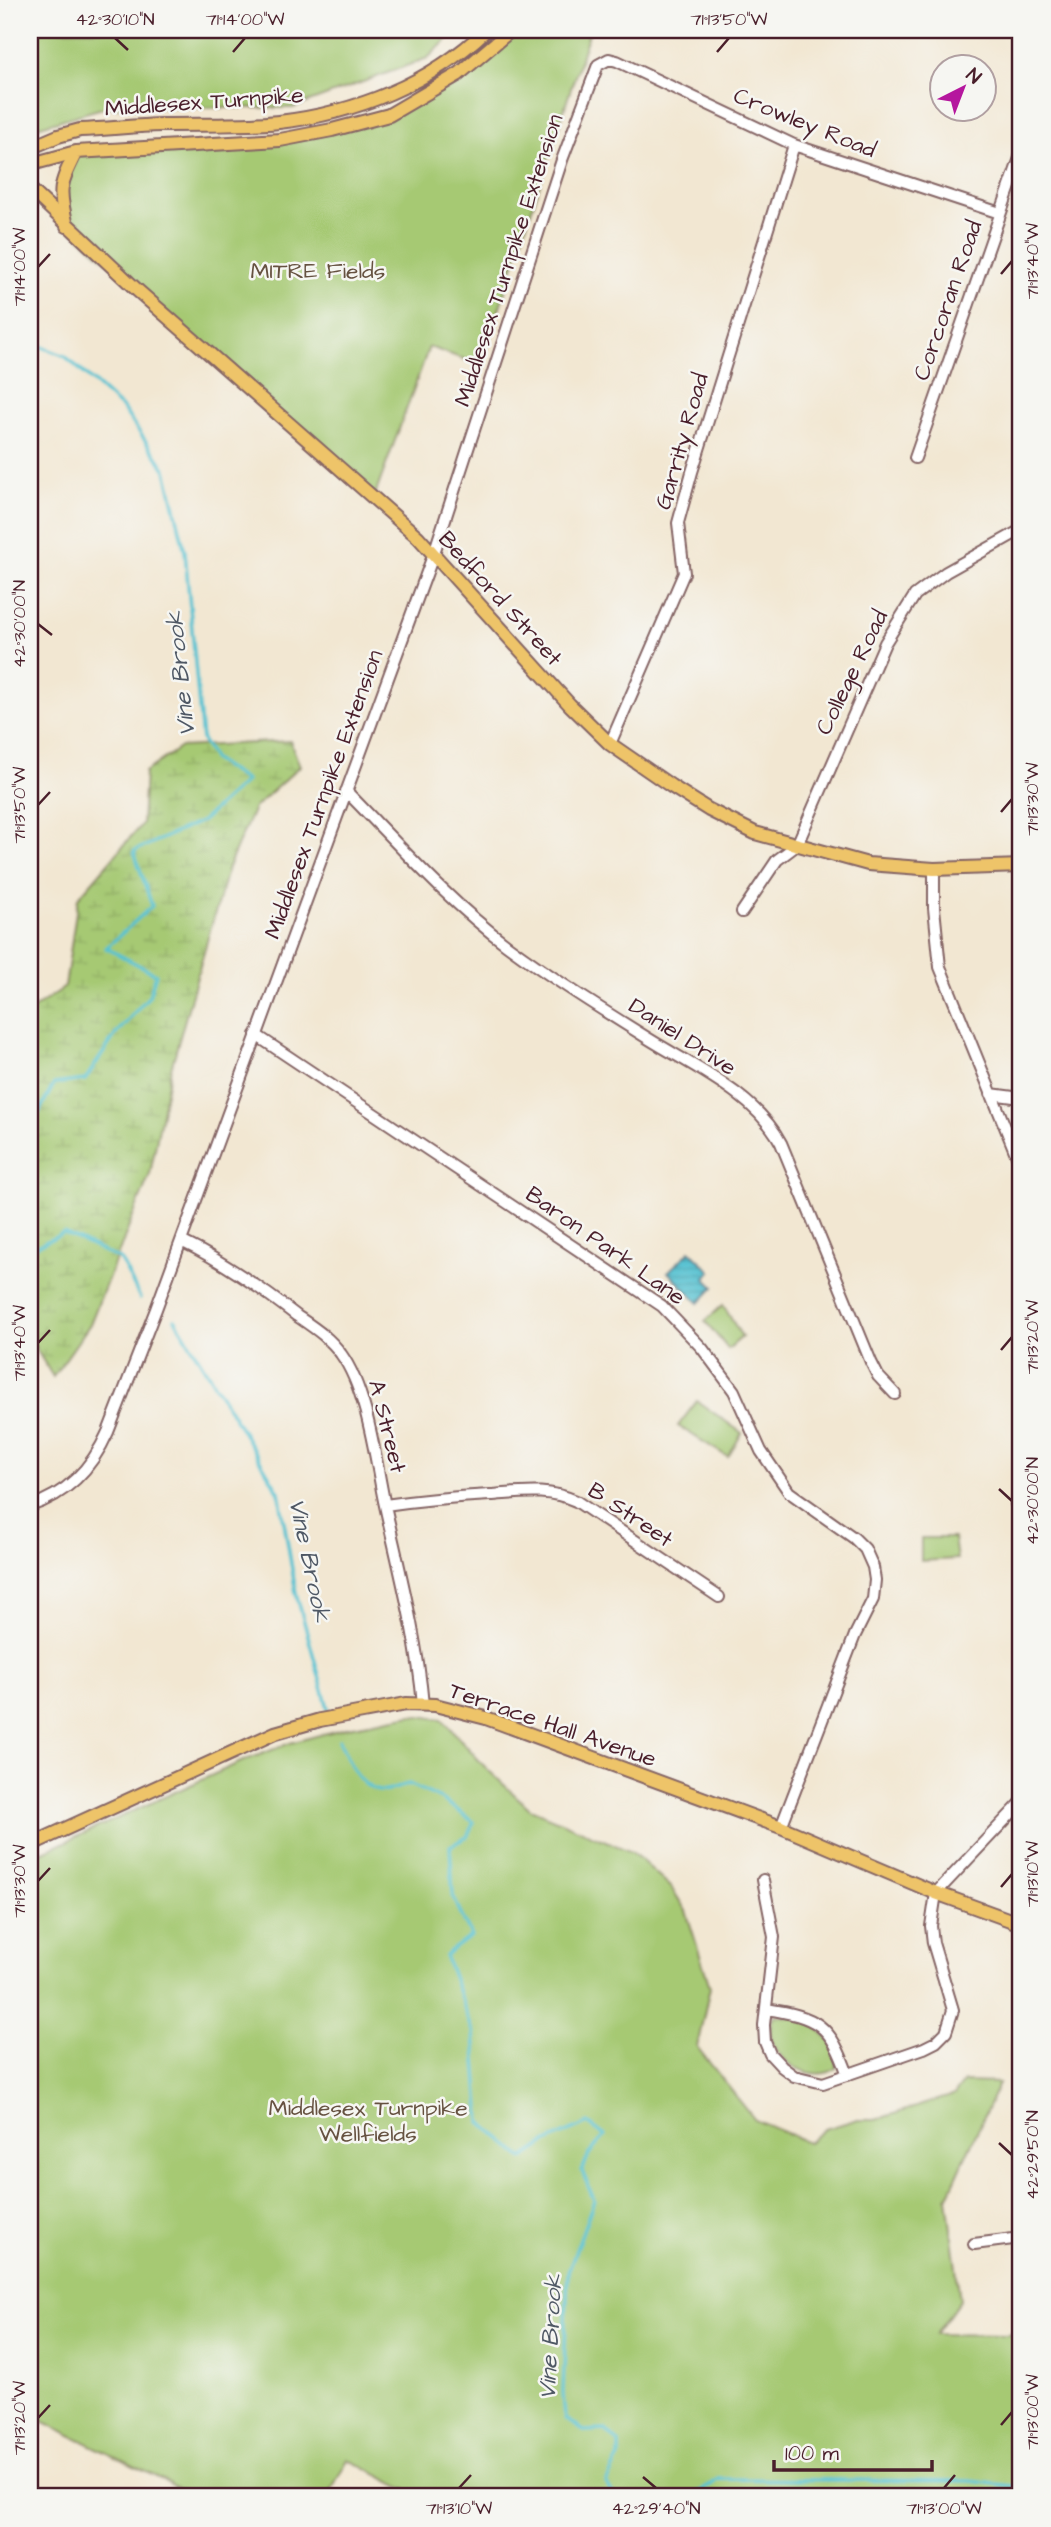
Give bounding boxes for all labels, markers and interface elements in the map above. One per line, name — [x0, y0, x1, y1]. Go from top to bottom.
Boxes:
text: 42°30'10"N — [75, 7, 155, 32]
text: 71°14'00"W — [206, 7, 284, 32]
text: 71°13'50"W — [691, 7, 768, 32]
north arrow — [928, 52, 998, 122]
text: N — [960, 62, 987, 91]
street label: Middlesex Turnpike — [104, 79, 305, 125]
street label: Crowley Road — [728, 80, 881, 167]
street label: Middlesex Turnpike Extension — [447, 110, 571, 411]
street label: Corcoran Road — [906, 216, 990, 385]
text: 71°13'40"W — [1020, 223, 1045, 299]
text: 71°14'00"W — [7, 228, 32, 306]
park label: MITRE Fields — [251, 255, 385, 287]
street label: Garrity Road — [647, 369, 718, 513]
street label: Bedford Street — [431, 524, 570, 674]
text: 42°30'00"N — [7, 580, 32, 668]
street label: College Road — [808, 604, 897, 741]
water label: Vine Brook — [157, 609, 204, 738]
street label: Middlesex Turnpike Extension — [257, 645, 391, 943]
text: 71°13'30"W — [1020, 762, 1045, 836]
text: 71°13'50"W — [7, 766, 32, 844]
street label: Daniel Drive — [622, 990, 742, 1084]
street label: Baron Park Lane — [519, 1179, 692, 1313]
text: 71°13'20"W — [1020, 1300, 1045, 1374]
text: 71°13'40"W — [7, 1305, 32, 1381]
street label: A Street — [360, 1376, 414, 1477]
text: 42°30'00"N — [1020, 1457, 1045, 1545]
street label: B Street — [581, 1475, 680, 1555]
water label: Vine Brook — [279, 1495, 339, 1626]
street label: Terrace Hall Avenue — [445, 1675, 660, 1775]
text: 71°13'10"W — [1020, 1841, 1045, 1907]
text: 71°13'30"W — [7, 1844, 32, 1918]
park label: Middlesex Turnpike Wellfields — [268, 2092, 468, 2150]
text: 42°29'50"N — [1020, 2110, 1045, 2200]
water label: Vine Brook — [531, 2272, 571, 2401]
text: 71°13'00"W — [1020, 2374, 1045, 2450]
text: 71°13'20"W — [7, 2381, 32, 2455]
scale bar — [774, 2429, 932, 2473]
text: 100 m — [785, 2439, 840, 2468]
text: 71°13'10"W — [426, 2496, 492, 2521]
text: 42°29'40"N — [611, 2496, 701, 2521]
text: 71°13'00"W — [906, 2496, 982, 2521]

